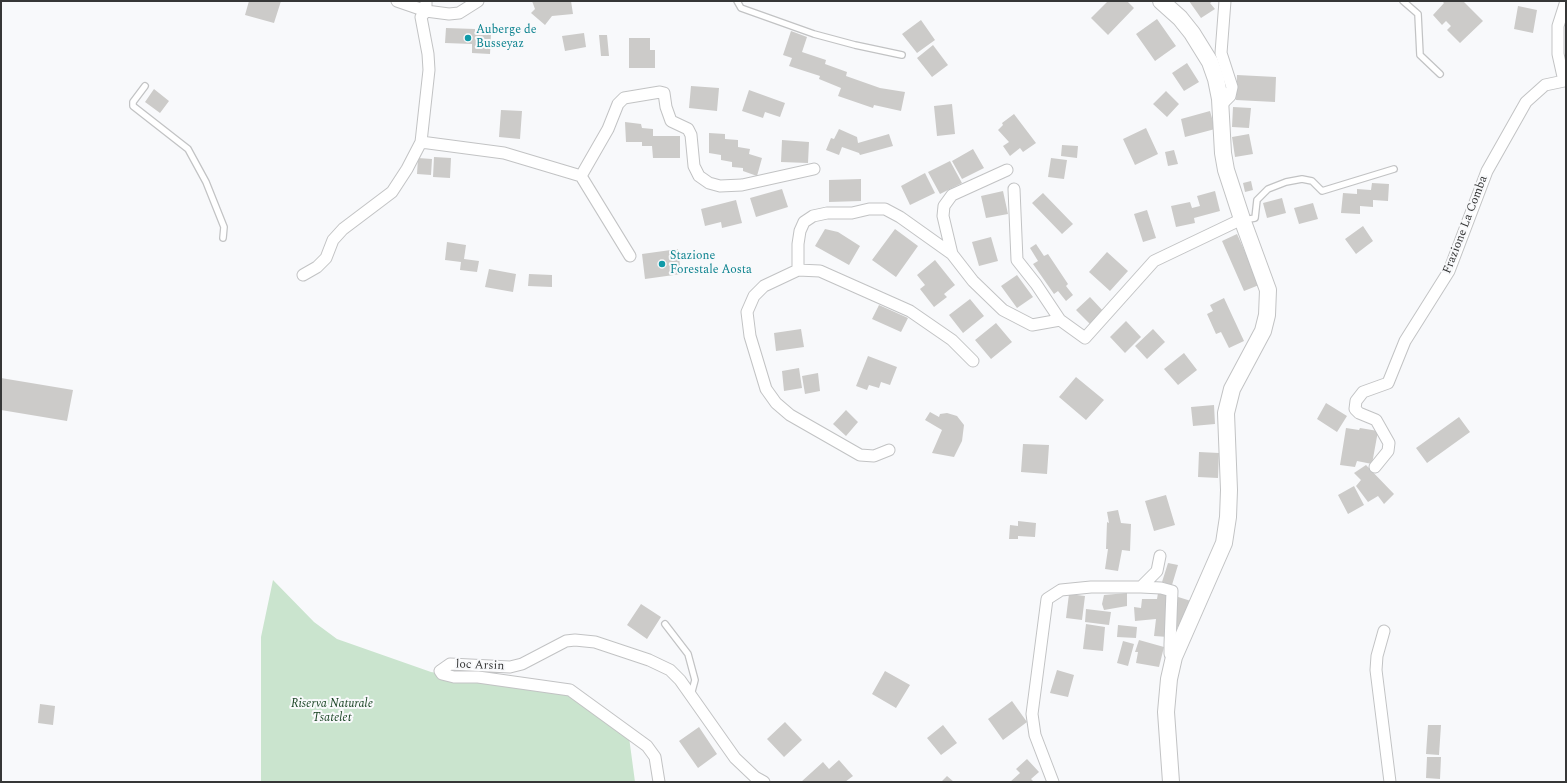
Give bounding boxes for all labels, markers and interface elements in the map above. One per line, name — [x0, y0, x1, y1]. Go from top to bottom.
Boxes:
place label: Auberge de Busseyaz — [476, 24, 537, 52]
marker: Auberge de Busseyaz — [463, 33, 473, 43]
street label: Frazione La Comba — [1441, 174, 1491, 276]
place label: Stazione Forestale Aosta — [670, 250, 752, 278]
marker: Stazione Forestale Aosta — [657, 259, 667, 269]
street label: loc Arsin — [456, 658, 504, 674]
park label: Riserva Naturale Tsatelet — [291, 698, 373, 726]

